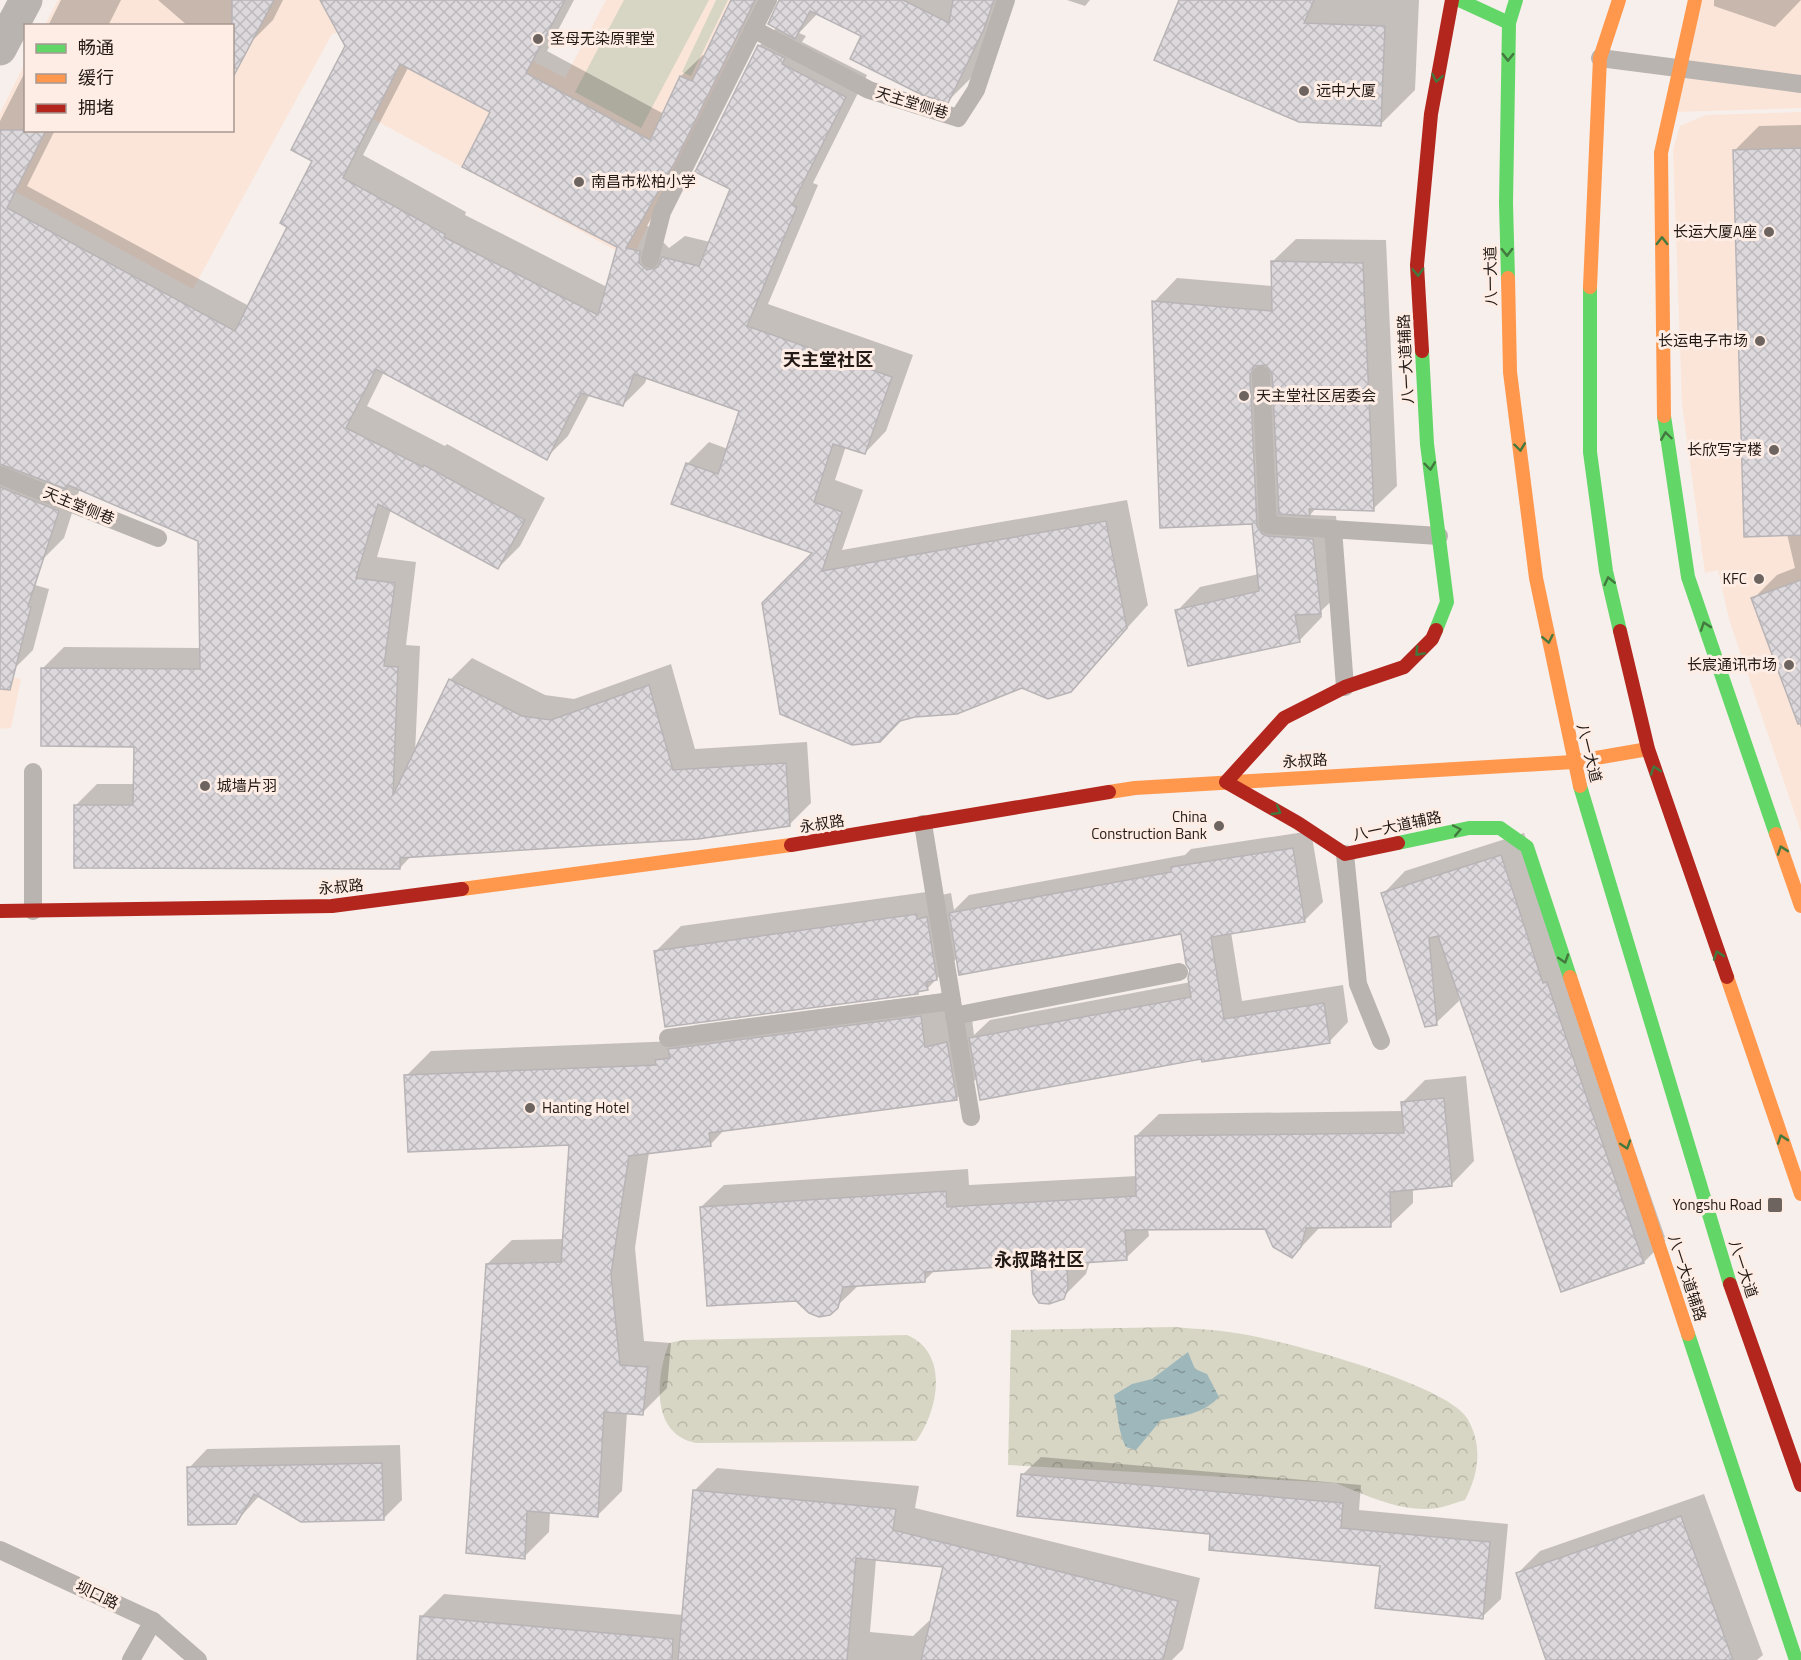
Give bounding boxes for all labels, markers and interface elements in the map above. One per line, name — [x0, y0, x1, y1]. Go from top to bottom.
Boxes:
legend — [24, 24, 234, 132]
place label: 圣母无染原罪堂 — [550, 27, 655, 50]
marker: 圣母无染原罪堂 — [531, 32, 545, 46]
text: 畅通 — [78, 34, 114, 61]
one-way arrow — [1502, 53, 1514, 62]
text: 缓行 — [78, 64, 114, 91]
one-way arrow — [1432, 73, 1444, 83]
place label: 远中大厦 — [1316, 79, 1376, 102]
street label: 天主堂侧巷 — [873, 81, 951, 124]
marker: 远中大厦 — [1297, 84, 1311, 98]
text: 拥堵 — [78, 94, 114, 121]
place label: 南昌市松柏小学 — [591, 170, 696, 193]
marker: 南昌市松柏小学 — [572, 175, 586, 189]
place label: 长运大厦A座 — [1673, 220, 1757, 243]
marker: 长运大厦A座 — [1762, 225, 1776, 239]
one-way arrow — [1655, 237, 1668, 246]
street label: 八一大道 — [1478, 246, 1503, 306]
one-way arrow — [1501, 248, 1513, 257]
one-way arrow — [1411, 267, 1424, 276]
street label: 八一大道辅路 — [1392, 313, 1419, 405]
place label: 长运电子市场 — [1658, 329, 1748, 352]
marker: 长运电子市场 — [1753, 334, 1767, 348]
district label: 天主堂社区 — [783, 346, 873, 373]
place label: 天主堂社区居委会 — [1256, 384, 1376, 407]
marker: 天主堂社区居委会 — [1237, 389, 1251, 403]
one-way arrow — [1661, 431, 1673, 440]
place label: 长欣写字楼 — [1687, 438, 1762, 461]
one-way arrow — [1513, 442, 1525, 451]
marker: 长欣写字楼 — [1767, 443, 1781, 457]
one-way arrow — [1423, 462, 1436, 471]
street label: 天主堂侧巷 — [40, 481, 118, 530]
place label: KFC — [1723, 567, 1747, 590]
marker: KFC — [1752, 572, 1766, 586]
one-way arrow — [1603, 576, 1616, 586]
one-way arrow — [1699, 621, 1712, 632]
one-way arrow — [1541, 634, 1554, 644]
one-way arrow — [1415, 646, 1426, 656]
place label: 长宸通讯市场 — [1687, 653, 1777, 676]
marker: 长宸通讯市场 — [1782, 658, 1796, 672]
street label: 八一大道 — [1571, 721, 1608, 785]
street label: 永叔路 — [1282, 748, 1328, 773]
one-way arrow — [1649, 765, 1662, 776]
place label: 城墙片羽 — [217, 774, 277, 797]
marker: 城墙片羽 — [198, 779, 212, 793]
one-way arrow — [1271, 804, 1281, 815]
place label: China Construction Bank — [1091, 805, 1207, 845]
street label: 八一大道辅路 — [1350, 805, 1443, 846]
street label: 永叔路 — [798, 809, 846, 838]
marker: China Construction Bank — [1212, 819, 1226, 833]
one-way arrow — [1452, 824, 1462, 837]
one-way arrow — [1777, 845, 1790, 856]
street label: 永叔路 — [318, 873, 364, 900]
one-way arrow — [1712, 950, 1725, 960]
one-way arrow — [1557, 953, 1570, 964]
place label: Hanting Hotel — [542, 1096, 629, 1119]
marker: Hanting Hotel — [523, 1101, 537, 1115]
one-way arrow — [1776, 1134, 1789, 1145]
one-way arrow — [1618, 1139, 1631, 1149]
place label: Yongshu Road — [1673, 1193, 1762, 1216]
marker: Yongshu Road — [1766, 1196, 1784, 1214]
street label: 八一大道辅路 — [1663, 1231, 1712, 1324]
street label: 八一大道 — [1723, 1237, 1764, 1301]
district label: 永叔路社区 — [994, 1246, 1084, 1273]
street label: 坝口路 — [72, 1575, 122, 1614]

